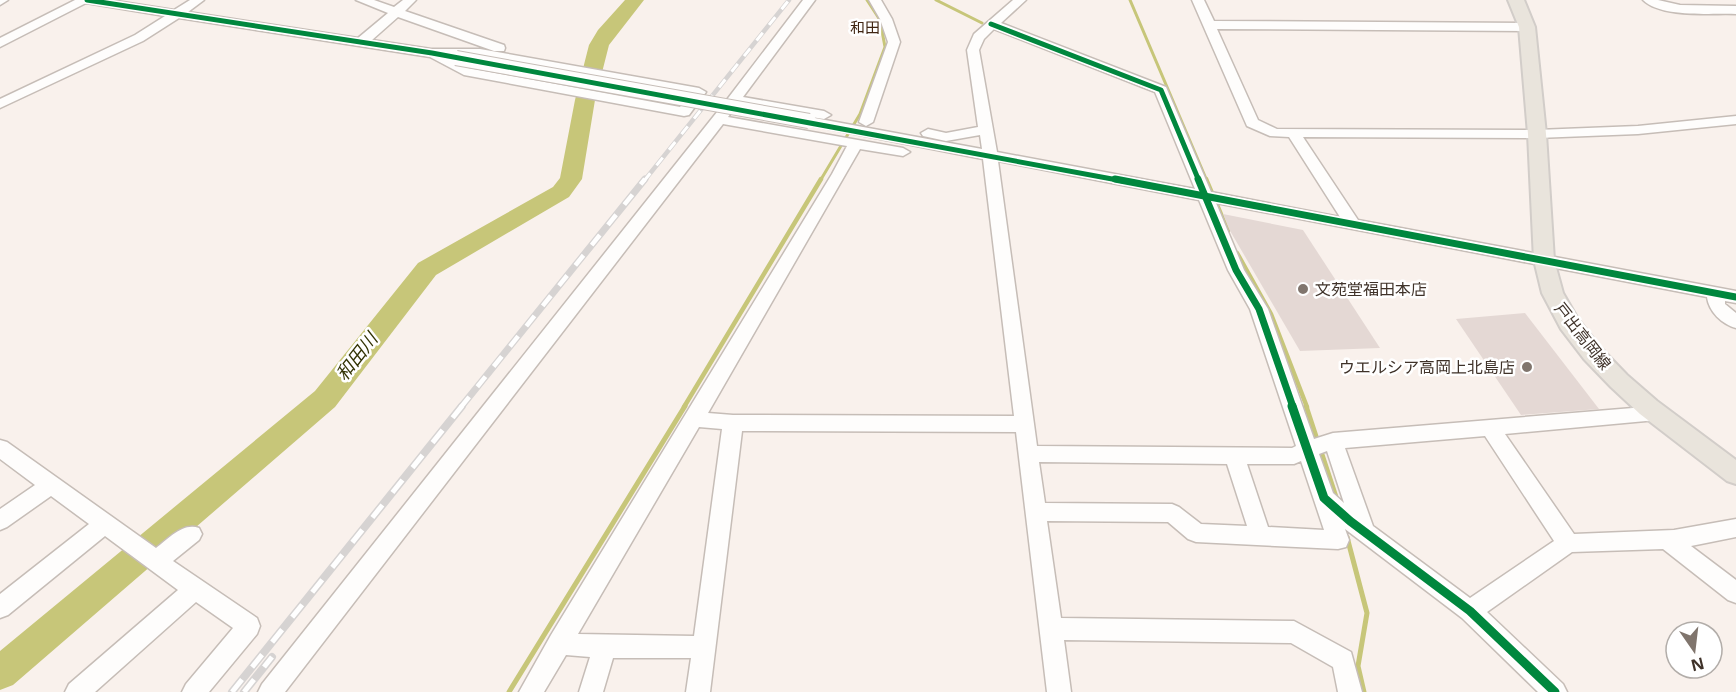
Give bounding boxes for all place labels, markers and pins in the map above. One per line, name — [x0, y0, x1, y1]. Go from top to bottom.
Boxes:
place label: 文苑堂福田本店 — [1315, 278, 1427, 300]
marker: 文苑堂福田本店 — [1296, 282, 1310, 296]
place label: ウエルシア高岡上北島店 — [1339, 356, 1515, 378]
marker: ウエルシア高岡上北島店 — [1520, 360, 1534, 374]

